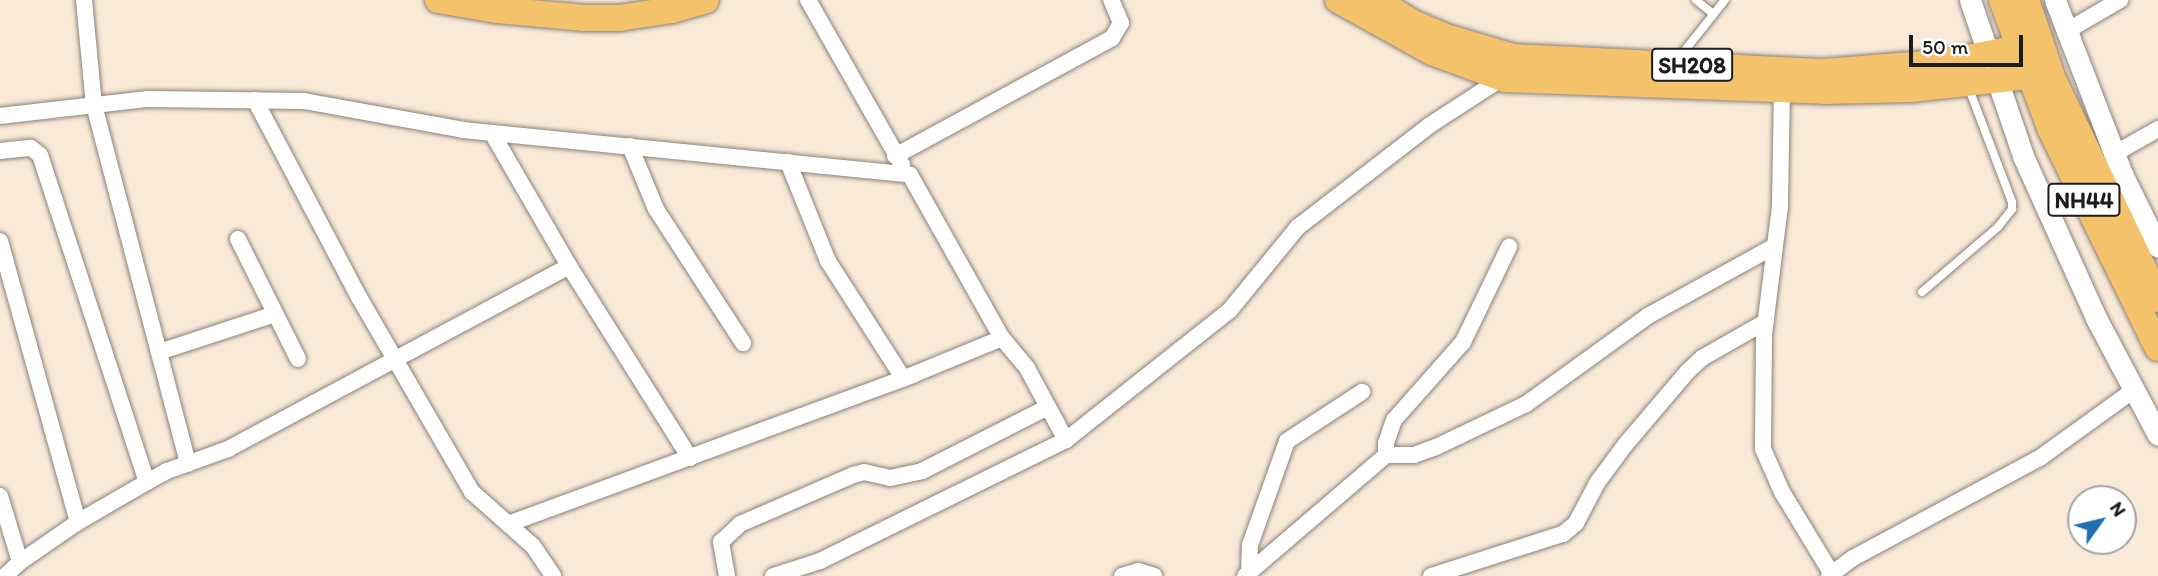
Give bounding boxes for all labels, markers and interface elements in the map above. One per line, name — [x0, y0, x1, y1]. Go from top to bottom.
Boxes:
scale bar — [1913, 21, 2027, 65]
text: 50 m — [1922, 34, 1968, 59]
road number: SH208 — [1650, 46, 1734, 85]
road number: NH44 — [2047, 181, 2121, 220]
north arrow — [2067, 485, 2137, 555]
text: N — [2105, 497, 2131, 521]

